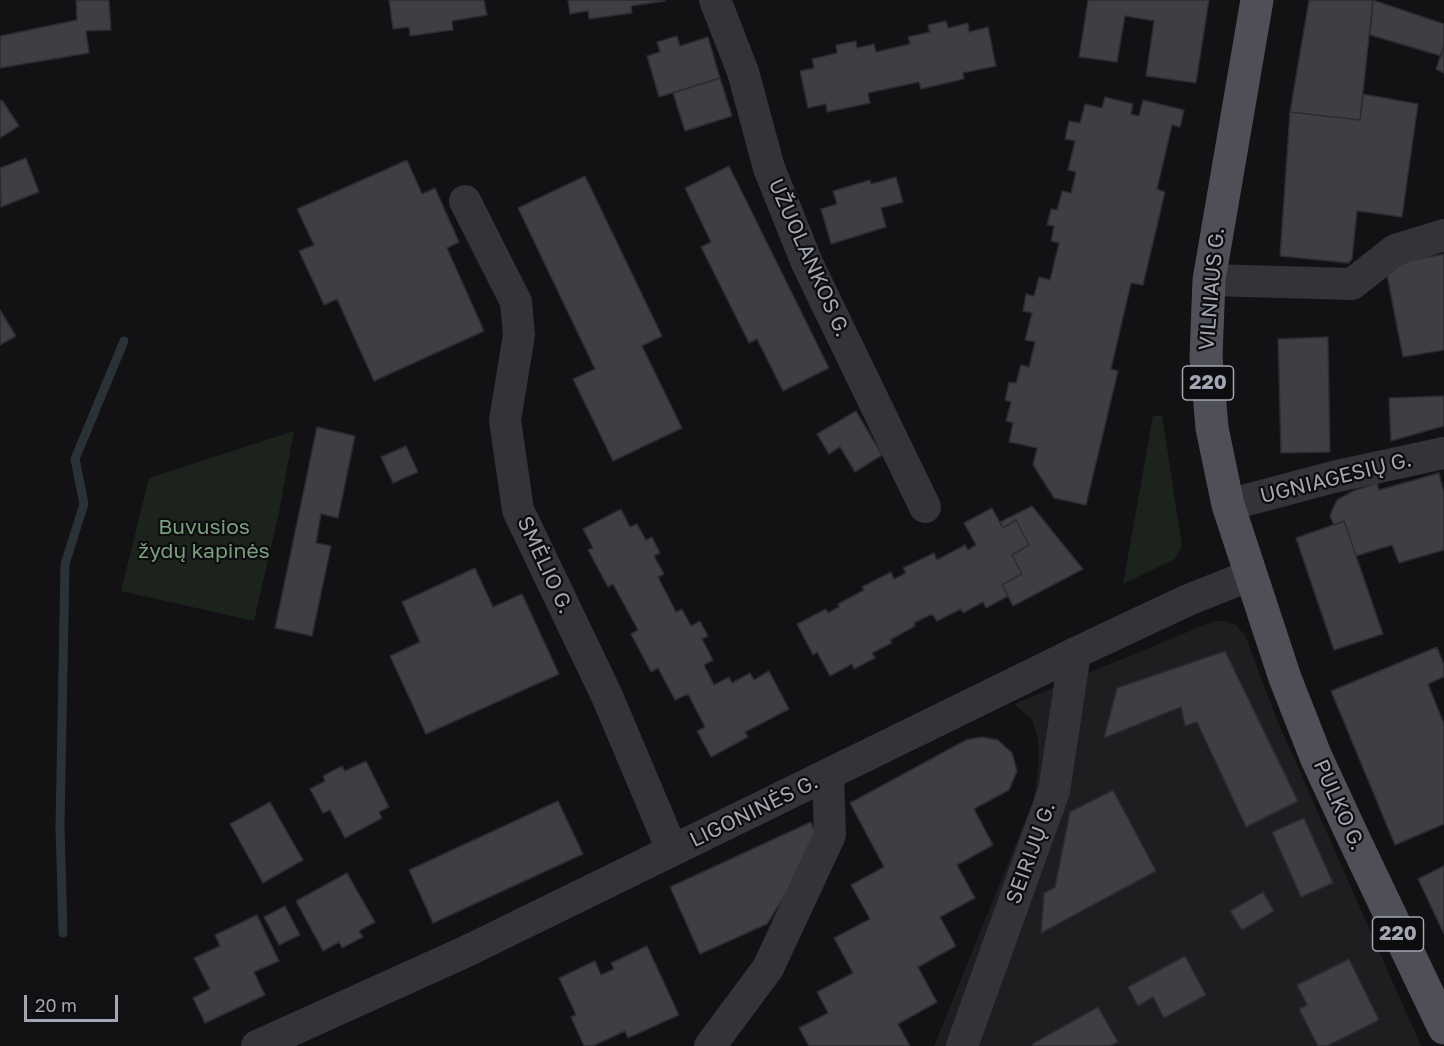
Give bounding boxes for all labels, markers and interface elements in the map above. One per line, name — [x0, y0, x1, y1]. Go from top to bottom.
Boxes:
street label: UŽUOLANKOS G. — [763, 175, 855, 341]
street label: VILNIAUS G. — [1194, 226, 1230, 352]
road number: 220 — [1182, 366, 1234, 400]
street label: UGNIAGESIŲ G. — [1258, 447, 1414, 509]
street label: SMĖLIO G. — [512, 512, 578, 618]
park label: Buvusios žydų kapinės — [138, 514, 270, 564]
street label: PULKO G. — [1308, 756, 1370, 854]
street label: LIGONINĖS G. — [686, 769, 822, 853]
street label: SEIRIJŲ G. — [1001, 799, 1061, 907]
road number: 220 — [1372, 917, 1424, 951]
scale bar — [27, 983, 122, 1021]
text: 20 m — [35, 994, 77, 1016]

